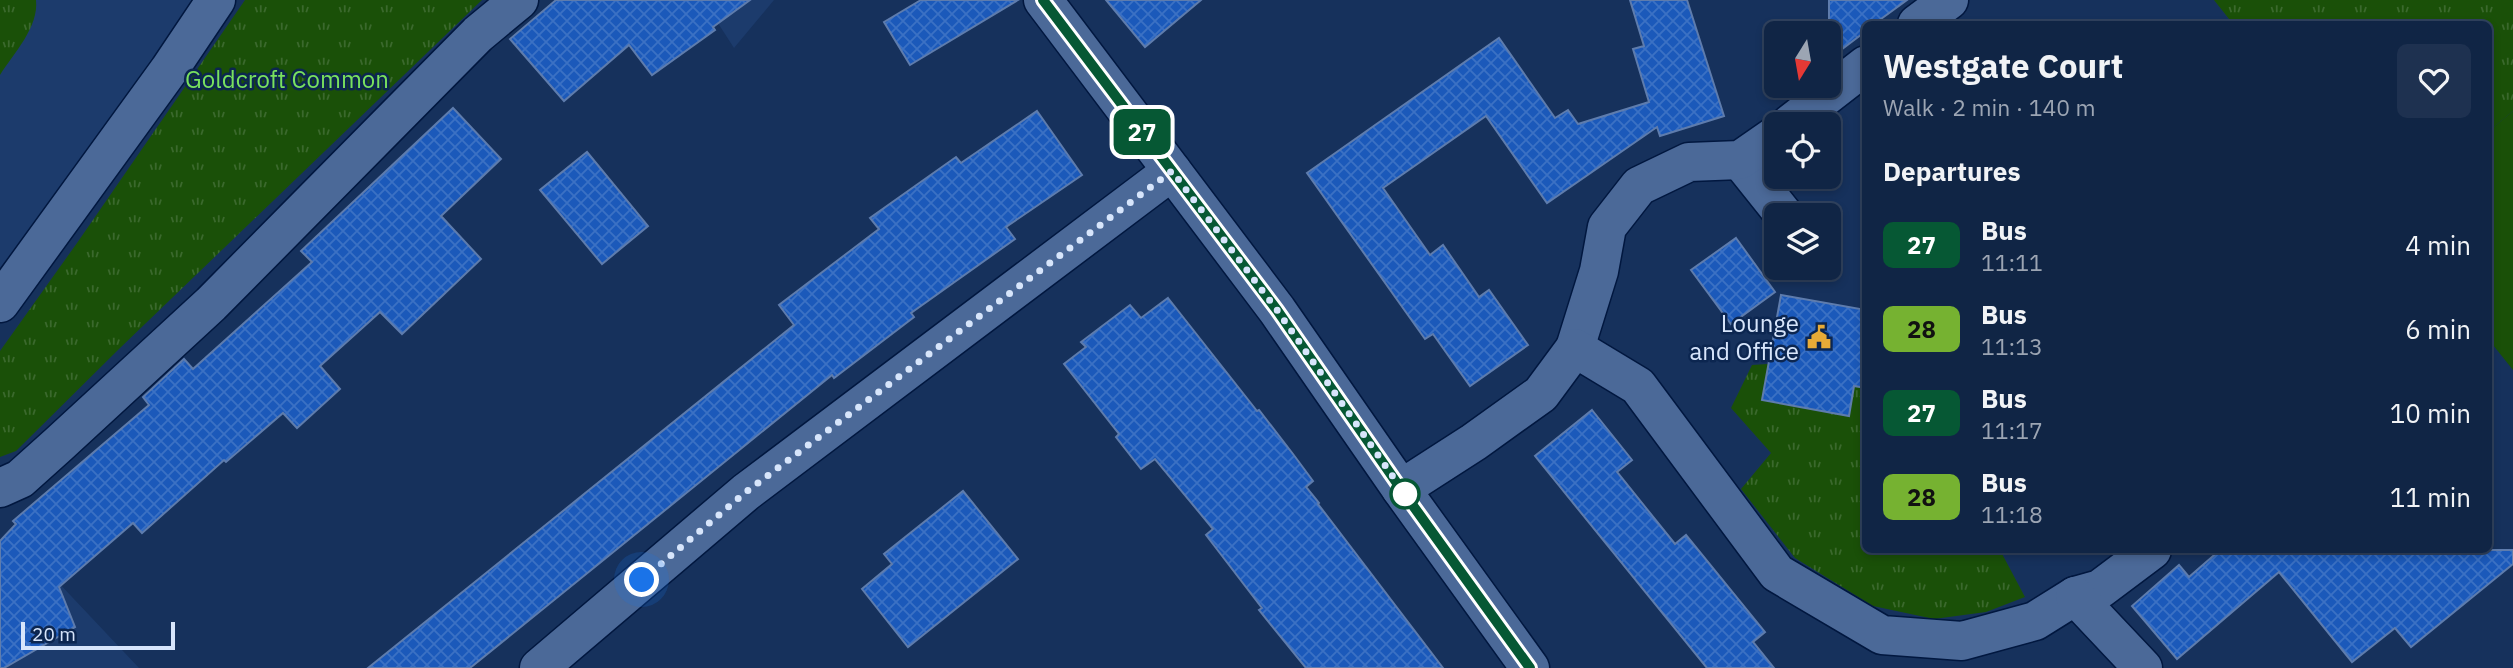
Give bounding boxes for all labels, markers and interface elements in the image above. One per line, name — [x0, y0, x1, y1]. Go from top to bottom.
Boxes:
north arrow — [1764, 21, 1841, 98]
map controls — [1764, 21, 1841, 280]
text: Westgate Court — [1883, 44, 2123, 87]
button: heart — [2397, 44, 2471, 118]
park label: Goldcroft Common — [185, 63, 389, 95]
text: Walk · 2 min · 140 m — [1883, 92, 2096, 122]
line badge: 27 — [1110, 109, 1174, 155]
button: locate — [1764, 112, 1841, 189]
text: 27 — [1128, 116, 1156, 148]
text: Departures — [1883, 154, 2021, 188]
button: layers — [1764, 203, 1841, 280]
text: Bus — [1981, 213, 2027, 247]
text: 4 min — [2405, 228, 2471, 262]
text: 27 — [1907, 229, 1936, 261]
text: 11:11 — [1981, 247, 2043, 277]
text: Bus — [1981, 297, 2027, 331]
place label: Lounge and Office — [1689, 307, 1799, 367]
text: 6 min — [2405, 312, 2471, 346]
text: 28 — [1907, 313, 1936, 345]
public building icon: Lounge and Office — [1805, 323, 1833, 351]
text: 11:13 — [1981, 331, 2043, 361]
text: Bus — [1981, 381, 2027, 415]
text: 10 min — [2390, 396, 2471, 430]
text: 27 — [1907, 397, 1936, 429]
text: 11:17 — [1981, 415, 2043, 445]
text: Bus — [1981, 465, 2027, 499]
unlabelled marker — [1390, 479, 1420, 509]
text: 11 min — [2390, 480, 2471, 514]
text: 28 — [1907, 481, 1936, 513]
text: 11:18 — [1981, 499, 2043, 529]
your location — [624, 562, 659, 597]
scale bar — [21, 619, 175, 651]
text: 20 m — [32, 622, 76, 646]

